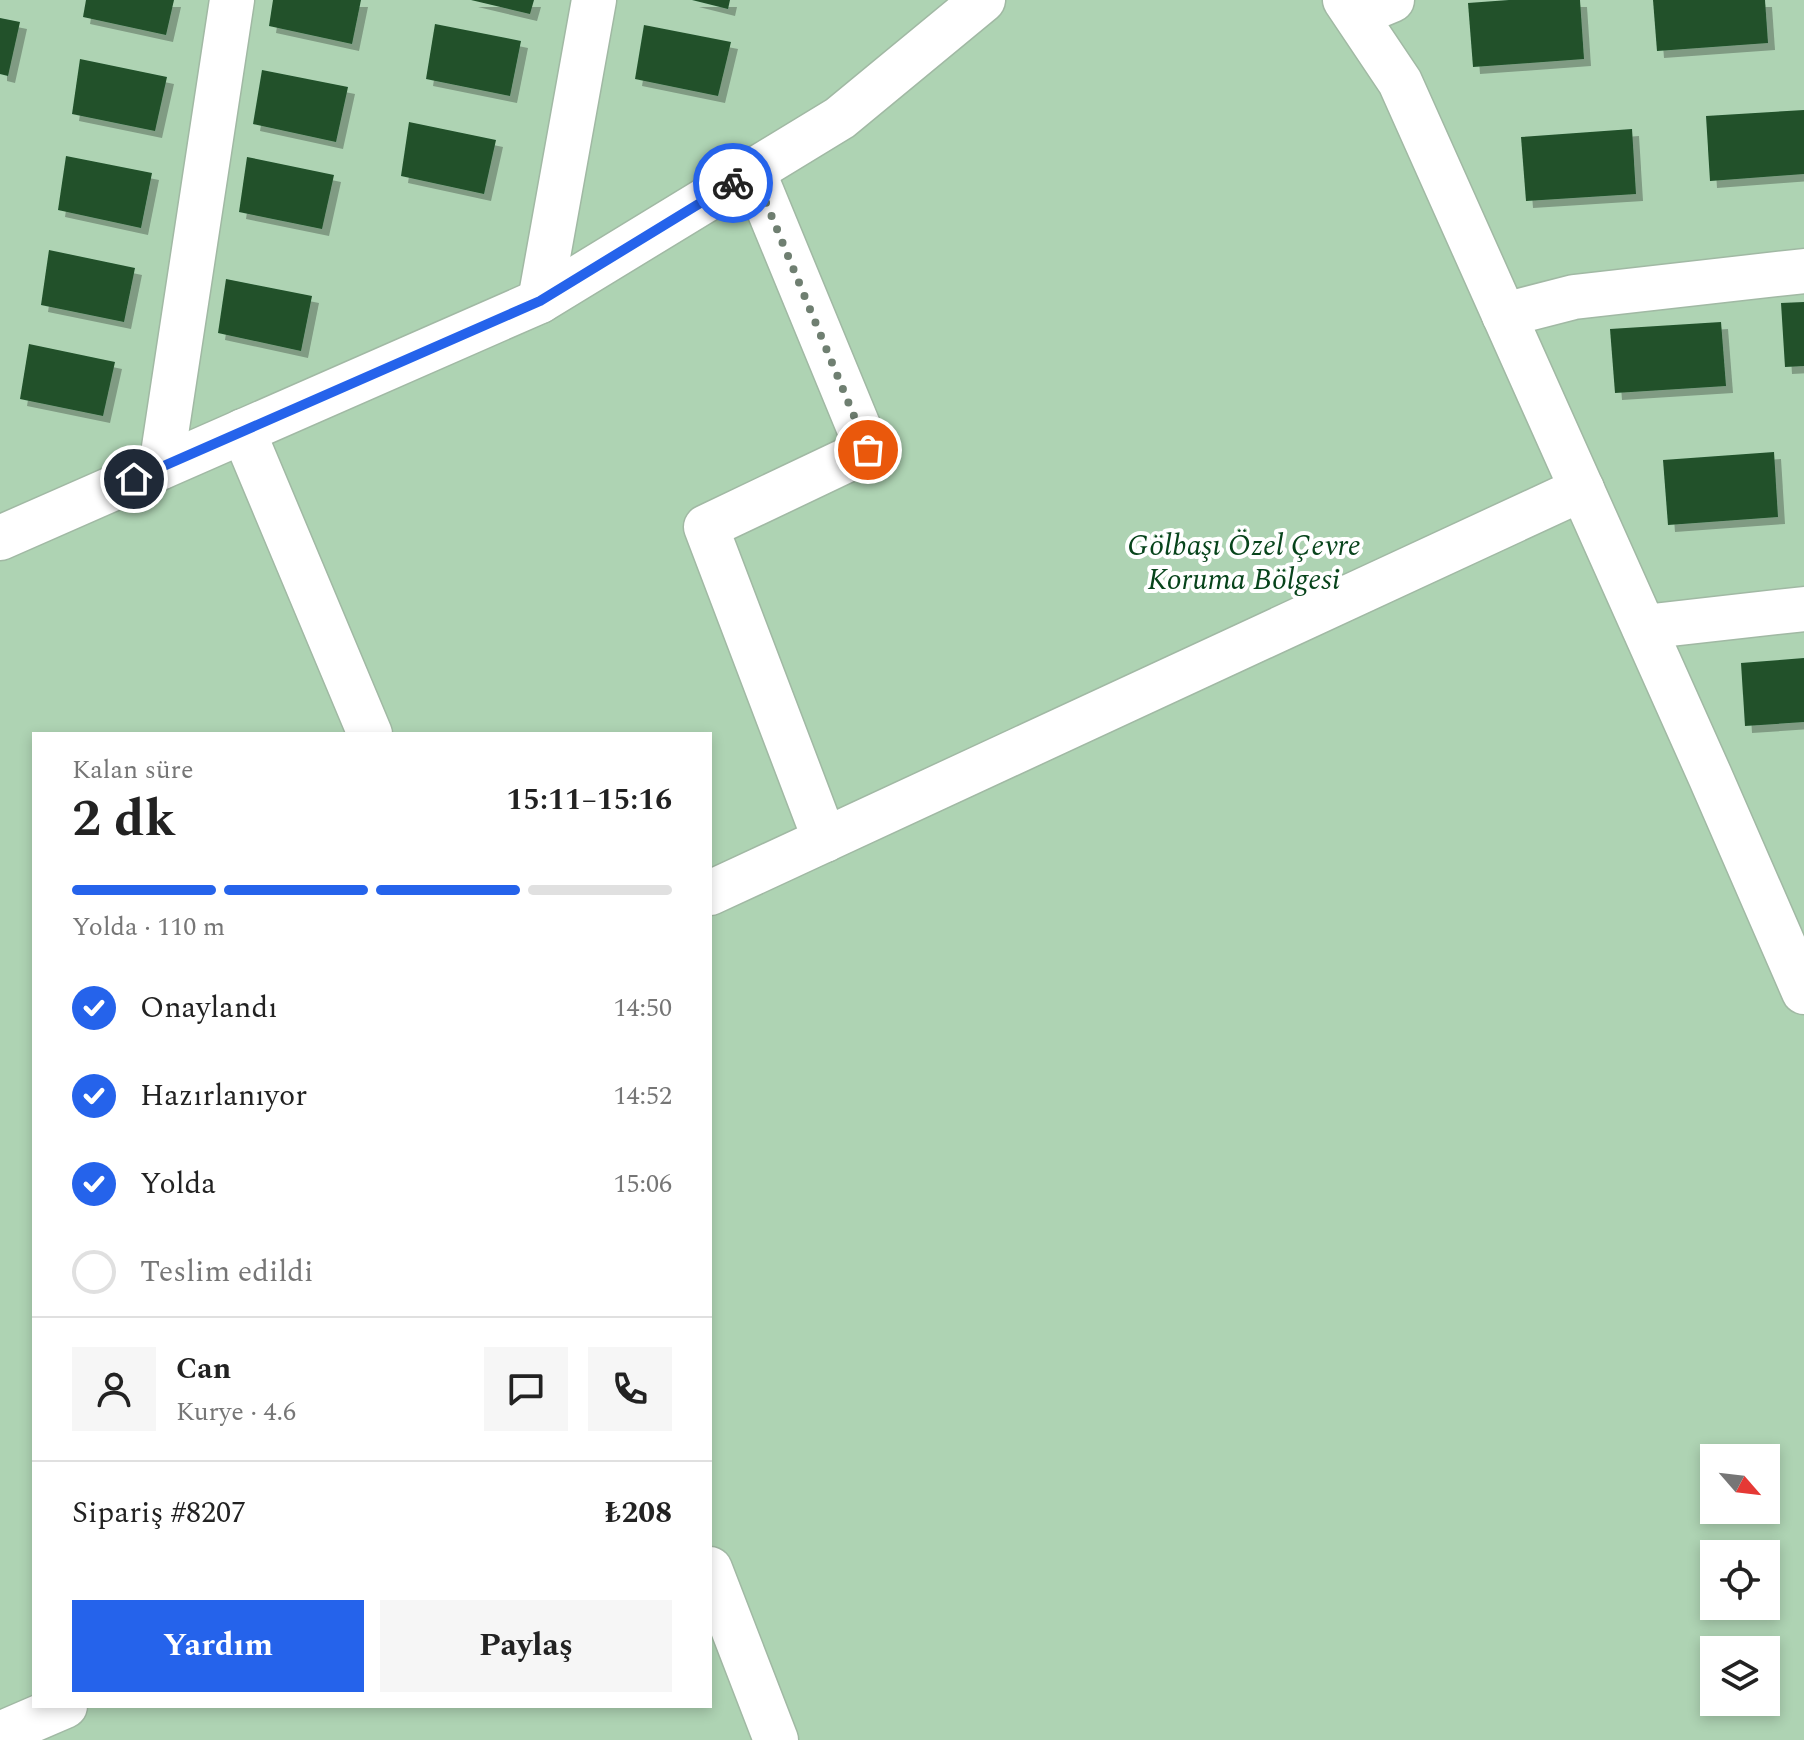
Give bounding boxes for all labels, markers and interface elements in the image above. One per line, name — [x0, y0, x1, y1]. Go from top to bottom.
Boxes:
courier — [693, 143, 773, 223]
icon: bike — [711, 161, 755, 205]
pin — [834, 416, 902, 484]
icon: bag — [846, 428, 890, 472]
pin — [100, 445, 168, 513]
icon: home — [112, 457, 156, 501]
park label: Gölbaşı Özel Çevre Koruma Bölgesi — [1127, 523, 1361, 603]
text: Kalan süre — [72, 750, 193, 790]
text: 15:11–15:16 — [506, 777, 672, 823]
text: 2 dk — [72, 780, 176, 859]
text: Yolda · 110 m — [72, 907, 225, 947]
text: Onaylandı — [140, 985, 278, 1031]
icon: check — [72, 986, 116, 1030]
text: 14:50 — [613, 988, 672, 1028]
text: Hazırlanıyor — [140, 1073, 307, 1119]
icon: check — [72, 1074, 116, 1118]
text: 14:52 — [613, 1076, 672, 1116]
text: Yolda — [140, 1161, 216, 1207]
icon: check — [72, 1162, 116, 1206]
text: 15:06 — [613, 1164, 672, 1204]
text: Teslim edildi — [140, 1249, 313, 1295]
text: Can — [176, 1346, 231, 1392]
button: person — [72, 1347, 156, 1431]
button: chat — [484, 1347, 568, 1431]
button: phone — [588, 1347, 672, 1431]
text: Kurye · 4.6 — [176, 1392, 296, 1432]
north arrow — [1700, 1444, 1780, 1524]
map controls — [1700, 1444, 1780, 1716]
text: Sipariş #8207 — [72, 1490, 246, 1536]
text: ₺208 — [605, 1490, 672, 1536]
button: locate — [1700, 1540, 1780, 1620]
button: Yardım — [72, 1600, 364, 1692]
button: Paylaş — [380, 1600, 672, 1692]
button: layers — [1700, 1636, 1780, 1716]

